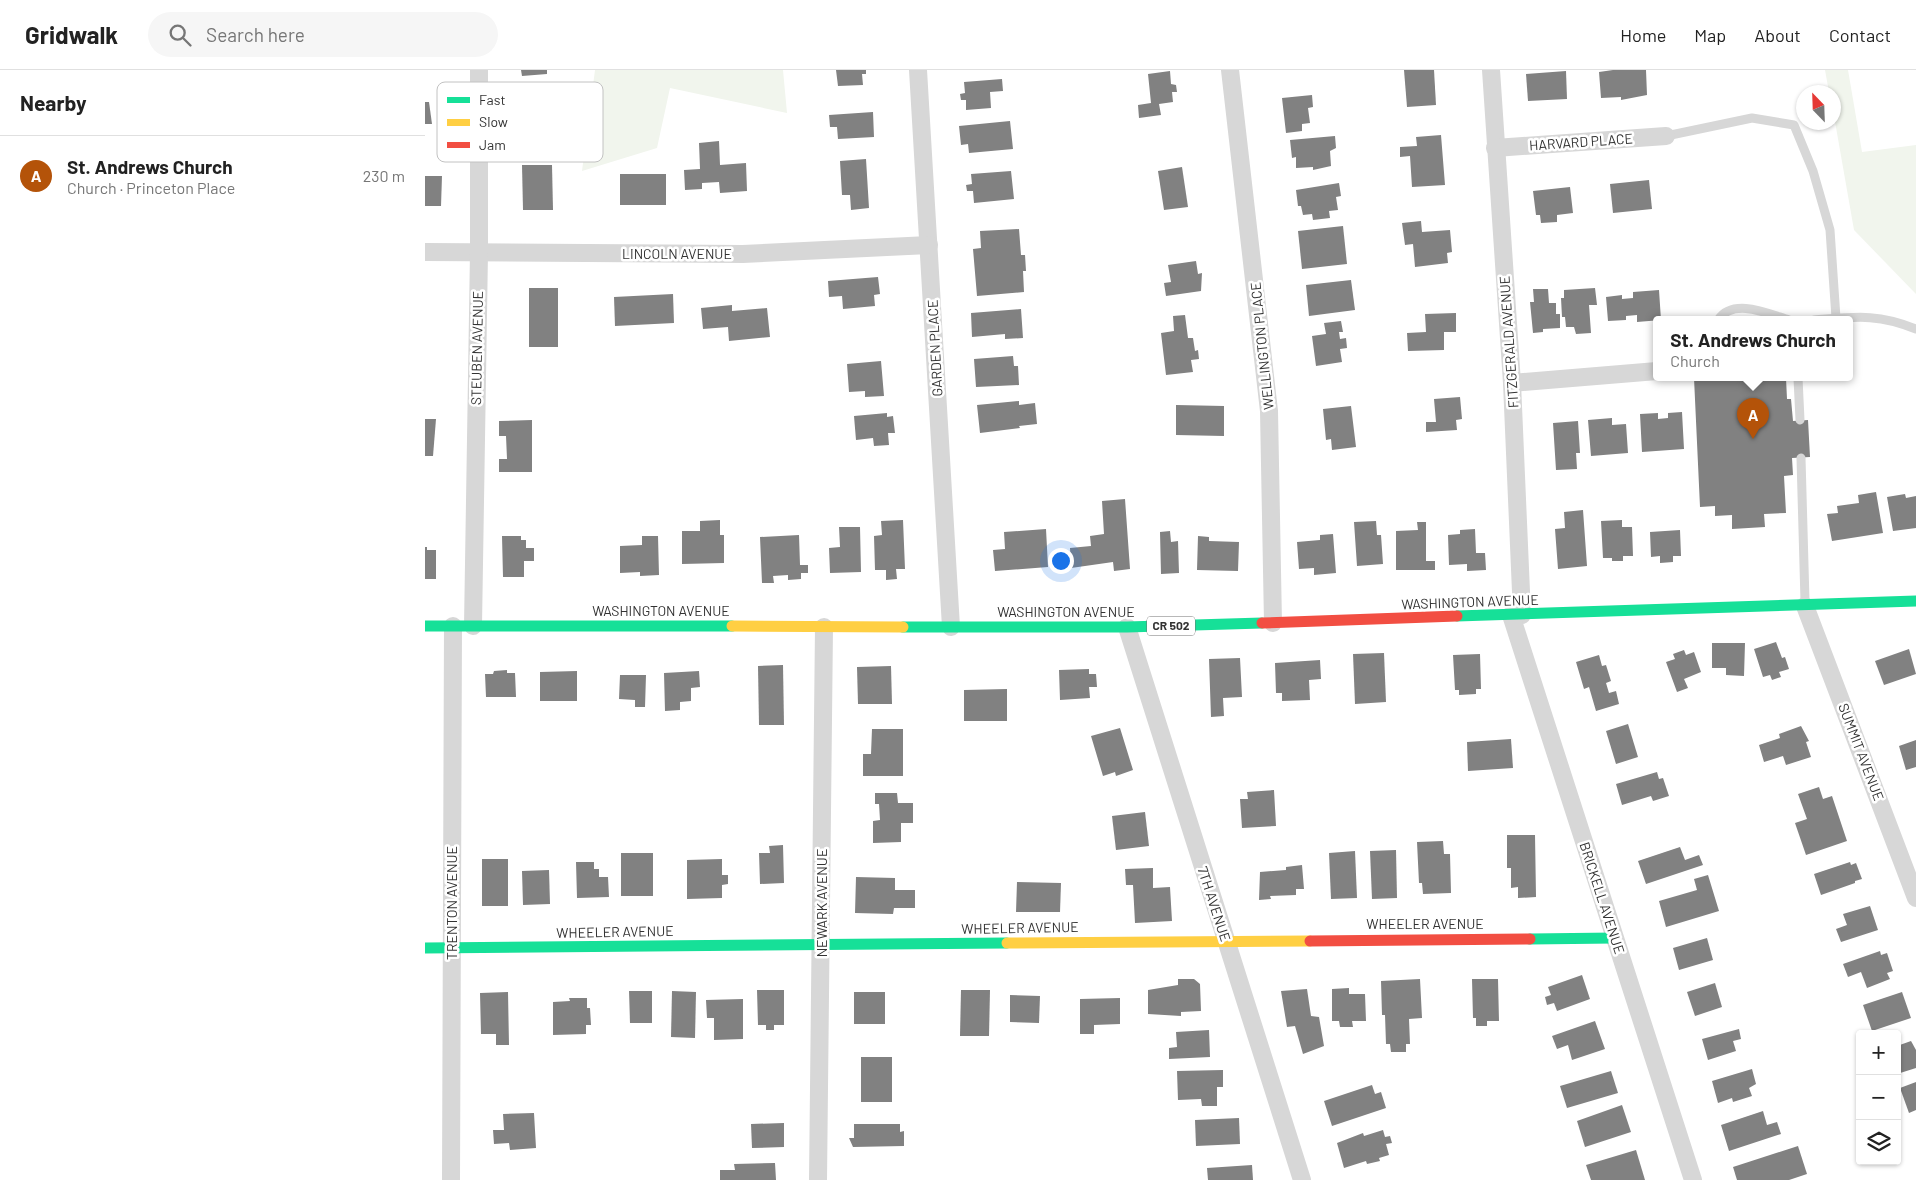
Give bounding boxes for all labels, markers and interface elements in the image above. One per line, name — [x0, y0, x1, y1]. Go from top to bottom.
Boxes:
search box — [148, 12, 498, 57]
text: Gridwalk — [25, 20, 118, 49]
icon: search — [166, 21, 194, 49]
text: Search here — [206, 23, 305, 46]
text: Home — [1620, 24, 1666, 46]
text: Map — [1694, 24, 1726, 46]
text: About — [1754, 24, 1801, 46]
text: Contact — [1829, 24, 1891, 46]
legend — [437, 82, 603, 162]
north arrow — [1796, 85, 1841, 130]
text: Nearby — [20, 90, 86, 115]
text: Fast — [479, 91, 505, 108]
text: Slow — [479, 113, 508, 130]
street label: HARVARD PLACE — [1529, 129, 1633, 154]
text: Jam — [479, 136, 506, 153]
text: St. Andrews Church — [67, 155, 233, 178]
text: A — [31, 166, 41, 185]
text: 230 m — [363, 166, 405, 185]
text: Church · Princeton Place — [67, 178, 235, 197]
street label: LINCOLN AVENUE — [622, 245, 732, 262]
street label: FITZGERALD AVENUE — [1495, 275, 1522, 409]
street label: WELLINGTON PLACE — [1246, 281, 1277, 411]
street label: STEUBEN AVENUE — [467, 291, 486, 405]
street label: GARDEN PLACE — [923, 299, 946, 397]
popup — [1653, 316, 1853, 381]
text: St. Andrews Church — [1670, 328, 1836, 351]
text: Church — [1670, 351, 1720, 370]
pin: A — [1737, 398, 1769, 439]
your location — [1048, 548, 1074, 574]
street label: WASHINGTON AVENUE — [1401, 591, 1539, 612]
street label: WASHINGTON AVENUE — [592, 602, 730, 619]
street label: WASHINGTON AVENUE — [997, 603, 1135, 620]
road number: CR 502 — [1147, 616, 1195, 636]
street label: SUMMIT AVENUE — [1835, 701, 1888, 803]
street label: BRICKELL AVENUE — [1576, 840, 1629, 956]
street label: TRENTON AVENUE — [443, 846, 460, 960]
street label: NEWARK AVENUE — [813, 849, 830, 957]
street label: 7TH AVENUE — [1194, 864, 1235, 944]
street label: WHEELER AVENUE — [1366, 915, 1484, 932]
street label: WHEELER AVENUE — [961, 918, 1079, 937]
street label: WHEELER AVENUE — [556, 922, 674, 941]
map controls — [1856, 1030, 1901, 1165]
button: + — [1856, 1030, 1901, 1075]
button: − — [1856, 1075, 1901, 1120]
button: layers — [1856, 1120, 1901, 1165]

